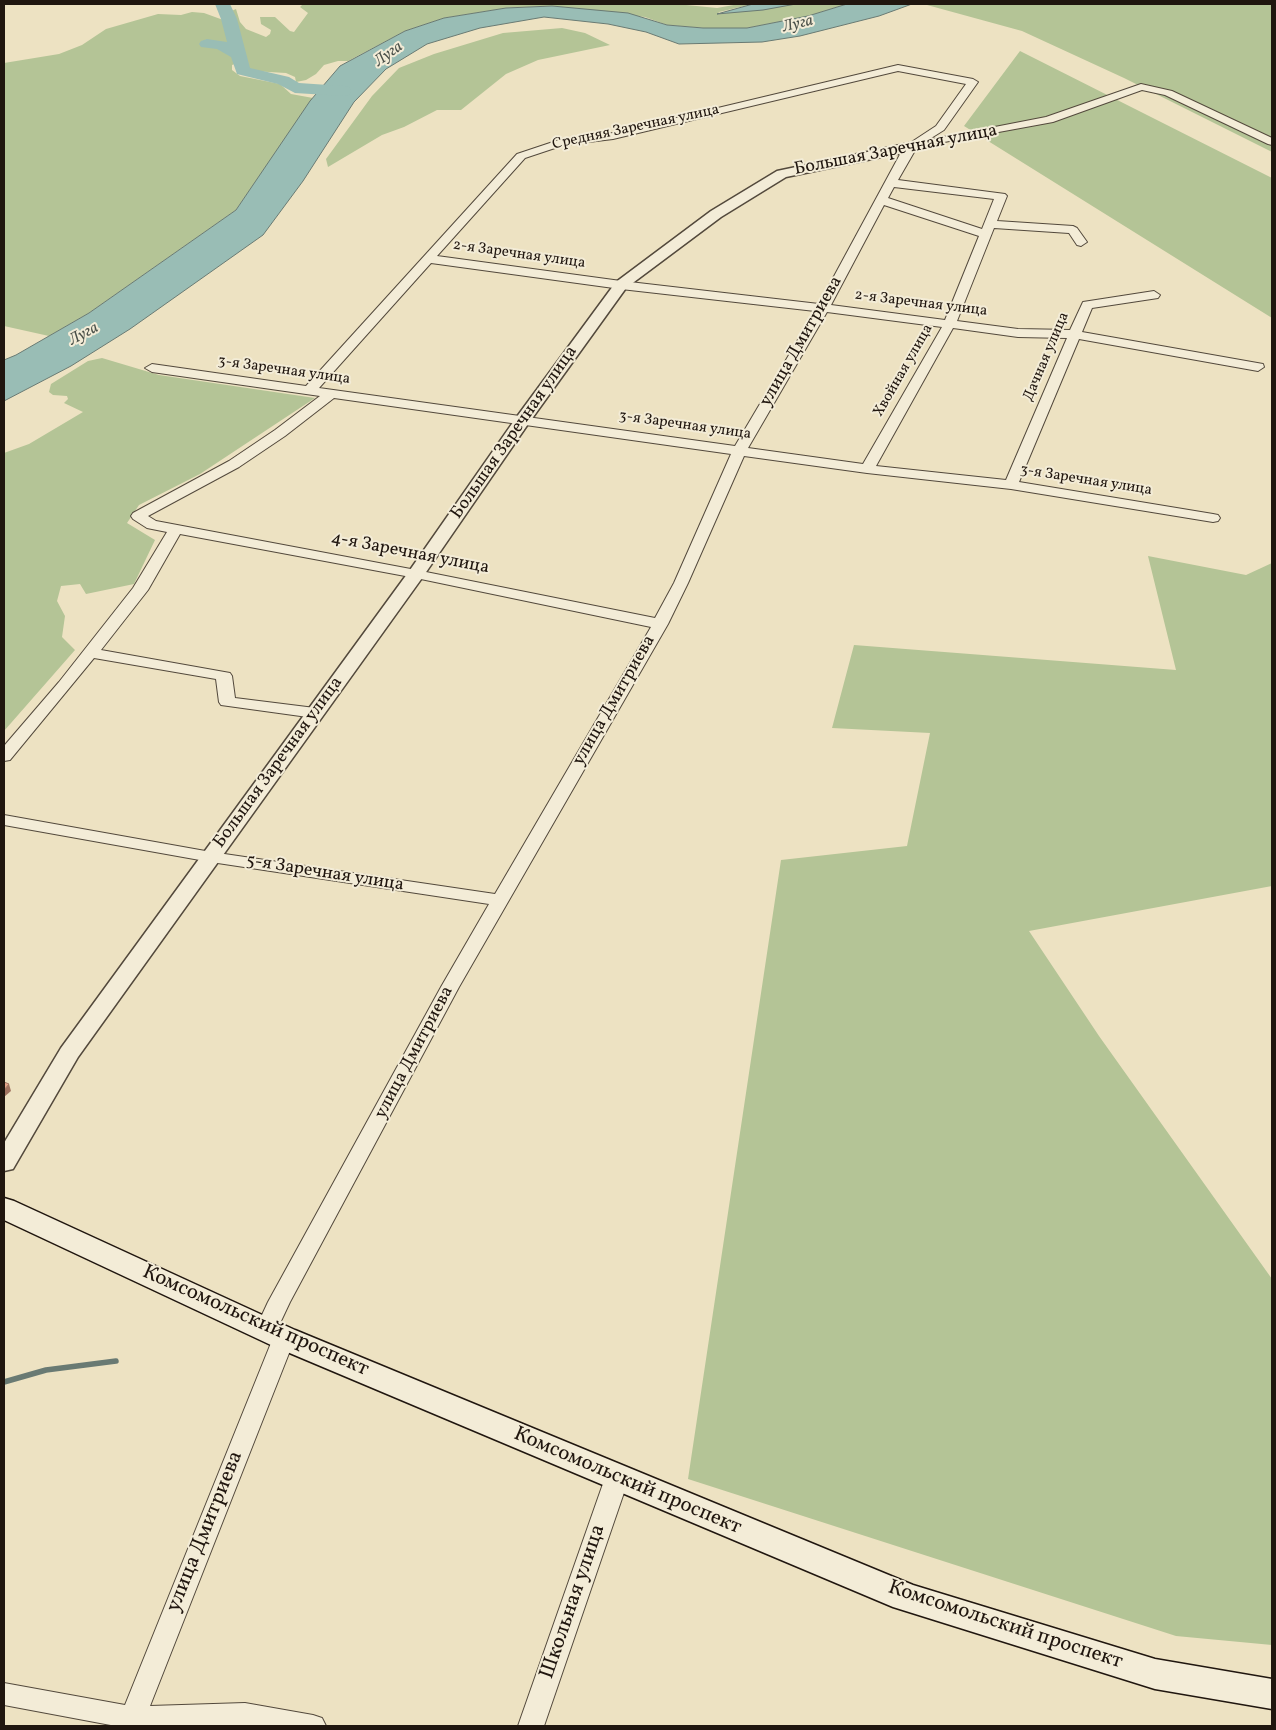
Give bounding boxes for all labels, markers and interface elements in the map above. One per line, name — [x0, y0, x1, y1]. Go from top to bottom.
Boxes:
water label: Луга — [781, 12, 815, 38]
water label: Луга — [371, 38, 407, 72]
street label: Средняя Заречная улица — [551, 101, 721, 155]
street label: Большая Заречная улица — [793, 121, 999, 181]
street label: 2-я Заречная улица — [452, 237, 586, 273]
street label: улица Дмитриева — [756, 273, 848, 411]
street label: 2-я Заречная улица — [854, 287, 988, 321]
street label: Дачная улица — [1020, 310, 1074, 404]
water label: Луга — [66, 319, 102, 351]
street label: Хвойная улица — [870, 322, 938, 420]
street label: Большая Заречная улица — [447, 342, 583, 524]
street label: 3-я Заречная улица — [217, 353, 351, 389]
street label: 3-я Заречная улица — [618, 408, 752, 444]
street label: 3-я Заречная улица — [1019, 462, 1153, 500]
street label: 4-я Заречная улица — [329, 528, 491, 580]
street label: улица Дмитриева — [569, 632, 661, 770]
street label: Большая Заречная улица — [210, 673, 348, 853]
street label: 5-я Заречная улица — [245, 851, 405, 897]
street label: улица Дмитриева — [371, 983, 459, 1123]
street label: Комсомольский проспект — [138, 1261, 372, 1383]
street label: Комсомольский проспект — [509, 1423, 745, 1541]
street label: улица Дмитриева — [162, 1448, 250, 1616]
street label: Школьная улица — [536, 1521, 612, 1683]
street label: Комсомольский проспект — [885, 1576, 1125, 1676]

